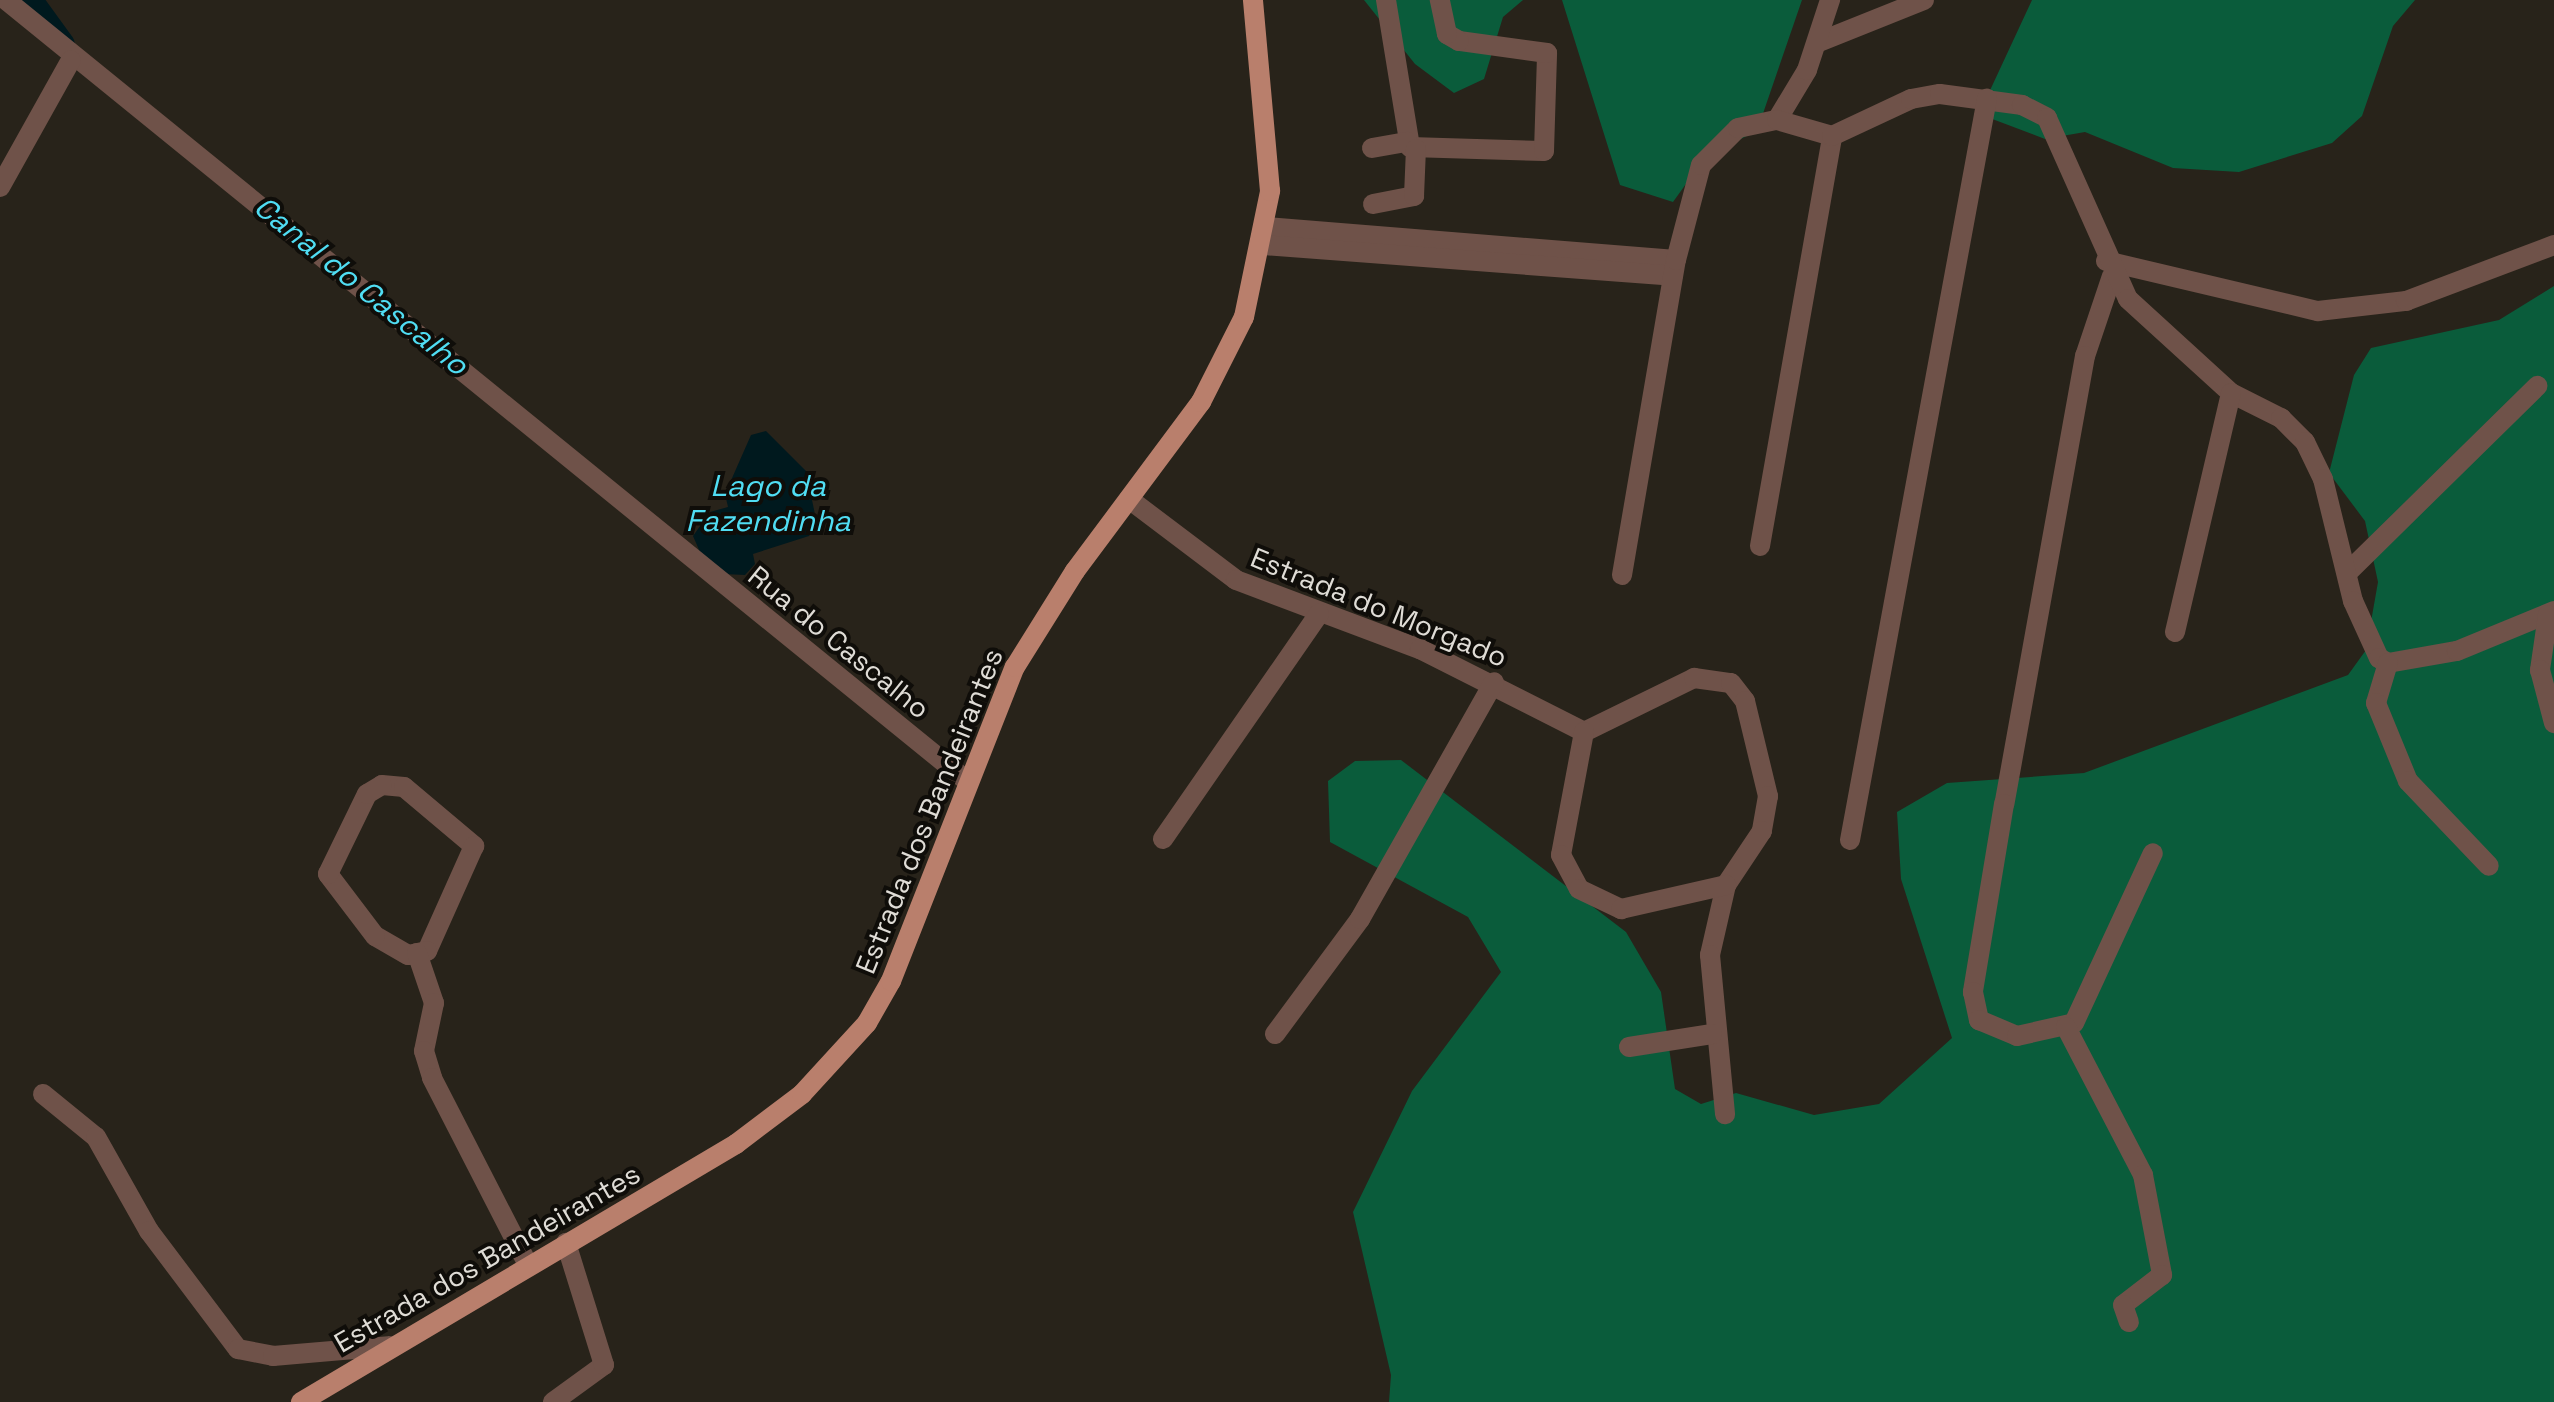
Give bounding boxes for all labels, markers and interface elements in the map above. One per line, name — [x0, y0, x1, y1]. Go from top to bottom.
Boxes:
water label: Canal do Cascalho — [247, 189, 475, 383]
water label: Lago da Fazendinha — [685, 468, 851, 538]
street label: Estrada do Morgado — [1246, 540, 1512, 674]
street label: Rua do Cascalho — [742, 559, 936, 725]
street label: Estrada dos Bandeirantes — [848, 644, 1010, 978]
street label: Estrada dos Bandeirantes — [328, 1157, 646, 1359]

